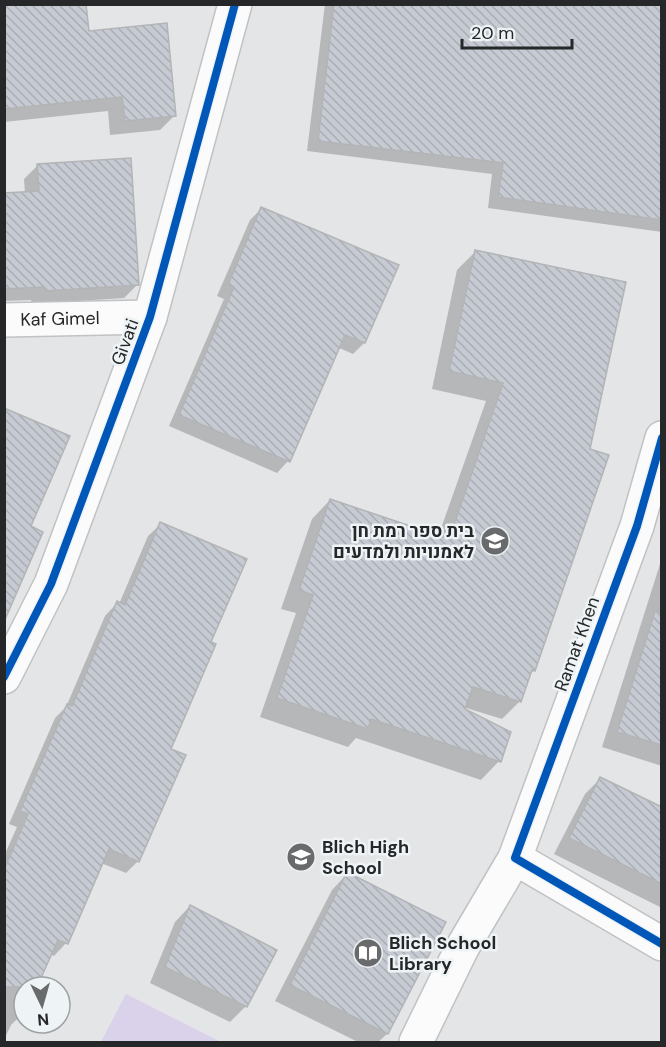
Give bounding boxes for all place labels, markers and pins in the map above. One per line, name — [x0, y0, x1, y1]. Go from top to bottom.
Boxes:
place label: בית ספר רמת חן לאמנויות ולמדעים — [333, 519, 474, 564]
school or university icon: בית ספר רמת חן לאמנויות ולמדעים — [479, 525, 511, 557]
place label: Blich High School — [322, 835, 409, 880]
school or university icon: Blich High School — [285, 841, 317, 873]
place label: Blich School Library — [389, 931, 496, 976]
library icon: Blich School Library — [352, 937, 384, 969]

